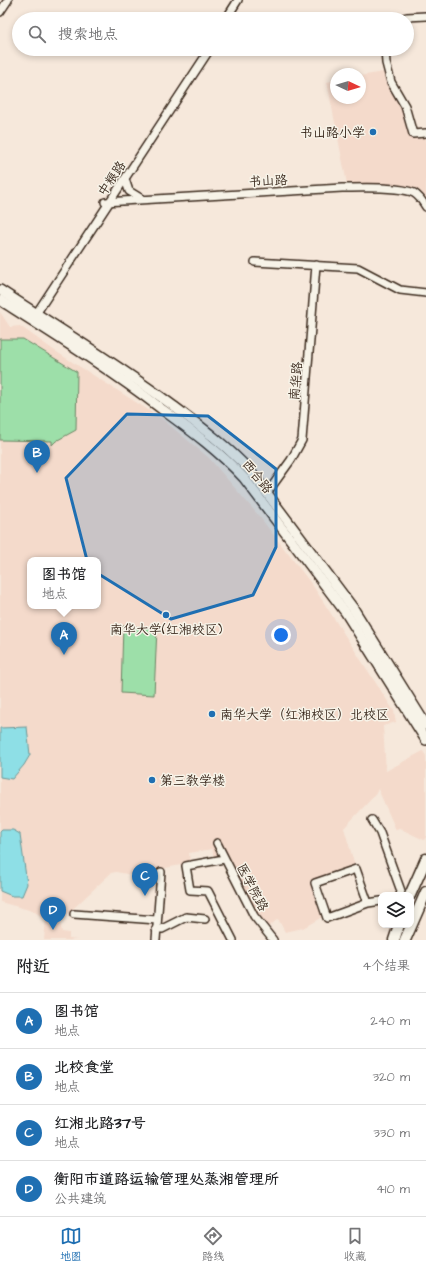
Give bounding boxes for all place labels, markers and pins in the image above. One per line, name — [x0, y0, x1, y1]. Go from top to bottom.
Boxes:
place label: 书山路小学 — [300, 124, 365, 142]
marker: 书山路小学 — [368, 127, 378, 137]
pin: B — [24, 440, 50, 473]
marker: 南华大学(红湘校区) — [161, 610, 171, 620]
place label: 南华大学(红湘校区) — [110, 621, 223, 639]
pin: A — [51, 622, 77, 655]
place label: 南华大学（红湘校区）北校区 — [220, 706, 389, 724]
marker: 南华大学（红湘校区）北校区 — [207, 709, 217, 719]
place label: 第三教学楼 — [160, 772, 225, 790]
marker: 第三教学楼 — [147, 775, 157, 785]
pin: C — [132, 863, 158, 896]
pin: D — [40, 897, 66, 930]

